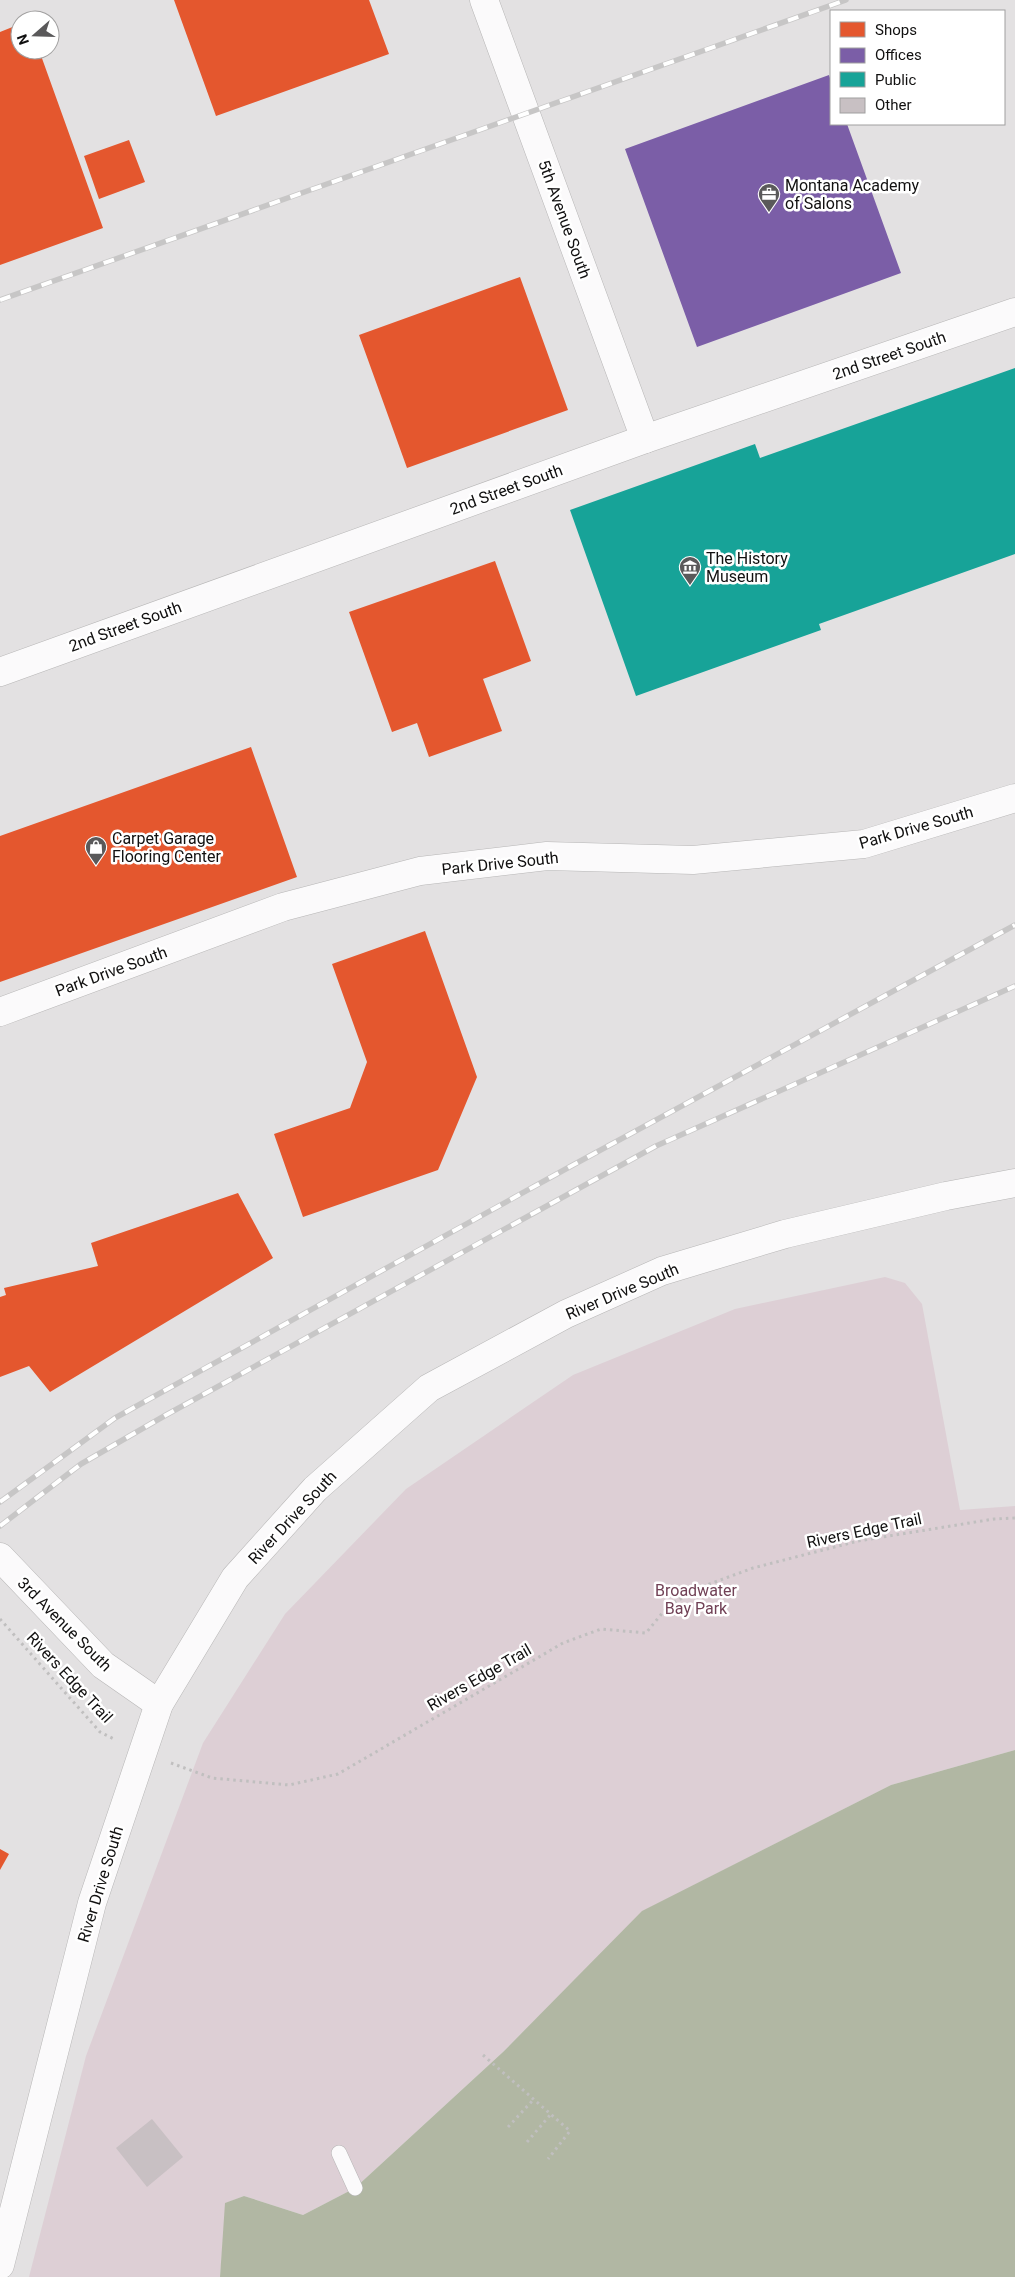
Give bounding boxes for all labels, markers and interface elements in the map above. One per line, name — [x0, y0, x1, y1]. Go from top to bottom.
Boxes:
north arrow — [10, 10, 60, 60]
legend — [830, 10, 1005, 125]
text: Shops — [875, 21, 917, 39]
text: N — [14, 32, 32, 47]
text: Offices — [875, 46, 922, 64]
text: Public — [875, 71, 916, 89]
text: Other — [875, 96, 912, 114]
street label: 5th Avenue South — [534, 157, 595, 281]
place label: Montana Academy of Salons — [785, 176, 919, 213]
office icon: Montana Academy of Salons — [757, 182, 781, 213]
street label: 2nd Street South — [830, 327, 948, 384]
street label: 2nd Street South — [447, 460, 565, 519]
place label: The History Museum — [706, 549, 788, 586]
museum icon: The History Museum — [678, 555, 702, 586]
street label: 2nd Street South — [66, 597, 184, 656]
street label: Park Drive South — [857, 802, 975, 853]
place label: Carpet Garage Flooring Center — [112, 829, 222, 866]
shop icon: Carpet Garage Flooring Center — [84, 835, 108, 866]
street label: Park Drive South — [441, 848, 560, 879]
street label: Park Drive South — [53, 942, 170, 1001]
street label: River Drive South — [563, 1259, 681, 1324]
street label: River Drive South — [244, 1467, 340, 1568]
street label: Rivers Edge Trail — [805, 1509, 923, 1552]
street label: 3rd Avenue South — [14, 1573, 116, 1675]
park label: Broadwater Bay Park — [655, 1581, 738, 1618]
street label: Rivers Edge Trail — [23, 1628, 117, 1727]
street label: Rivers Edge Trail — [424, 1640, 535, 1715]
street label: River Drive South — [74, 1824, 127, 1945]

